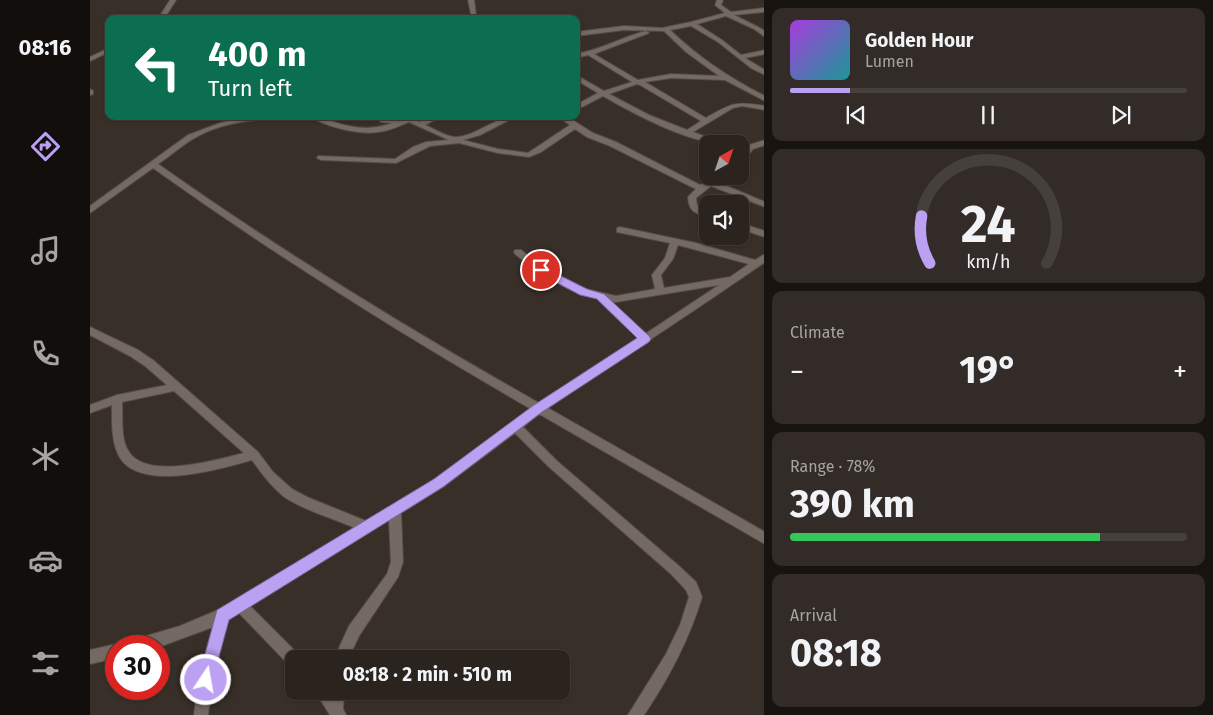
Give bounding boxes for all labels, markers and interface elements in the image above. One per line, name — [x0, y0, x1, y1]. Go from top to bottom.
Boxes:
text: Golden Hour — [865, 29, 974, 52]
text: 400 m — [208, 33, 307, 75]
text: 08:16 — [19, 34, 71, 61]
icon: left — [125, 35, 190, 100]
text: Lumen — [865, 52, 914, 71]
text: Turn left — [208, 75, 292, 102]
icon: previous — [842, 101, 870, 129]
icon: pause — [974, 101, 1002, 129]
icon: next — [1107, 101, 1135, 129]
icon: directions — [28, 129, 63, 164]
north arrow — [699, 135, 749, 185]
map controls — [699, 135, 749, 245]
text: 24 — [961, 193, 1016, 256]
button: sound — [699, 195, 749, 245]
icon: music — [28, 233, 63, 268]
pin — [520, 249, 562, 291]
text: km/h — [966, 251, 1011, 273]
icon: arrive — [527, 256, 555, 284]
text: Climate — [790, 323, 845, 342]
icon: phone — [28, 336, 63, 371]
text: 19° — [959, 347, 1018, 393]
text: − — [790, 355, 804, 388]
text: + — [1173, 355, 1187, 388]
icon: climate — [28, 439, 63, 474]
text: Range · 78% — [790, 457, 876, 476]
text: 390 km — [790, 481, 915, 527]
icon: car — [28, 543, 63, 578]
text: Arrival — [790, 606, 837, 625]
text: 08:18 — [790, 630, 882, 676]
speed limit sign: 30 — [105, 635, 170, 700]
icon: filters — [28, 646, 63, 681]
position arrow — [179, 653, 231, 705]
text: 08:18 · 2 min · 510 m — [343, 663, 512, 686]

